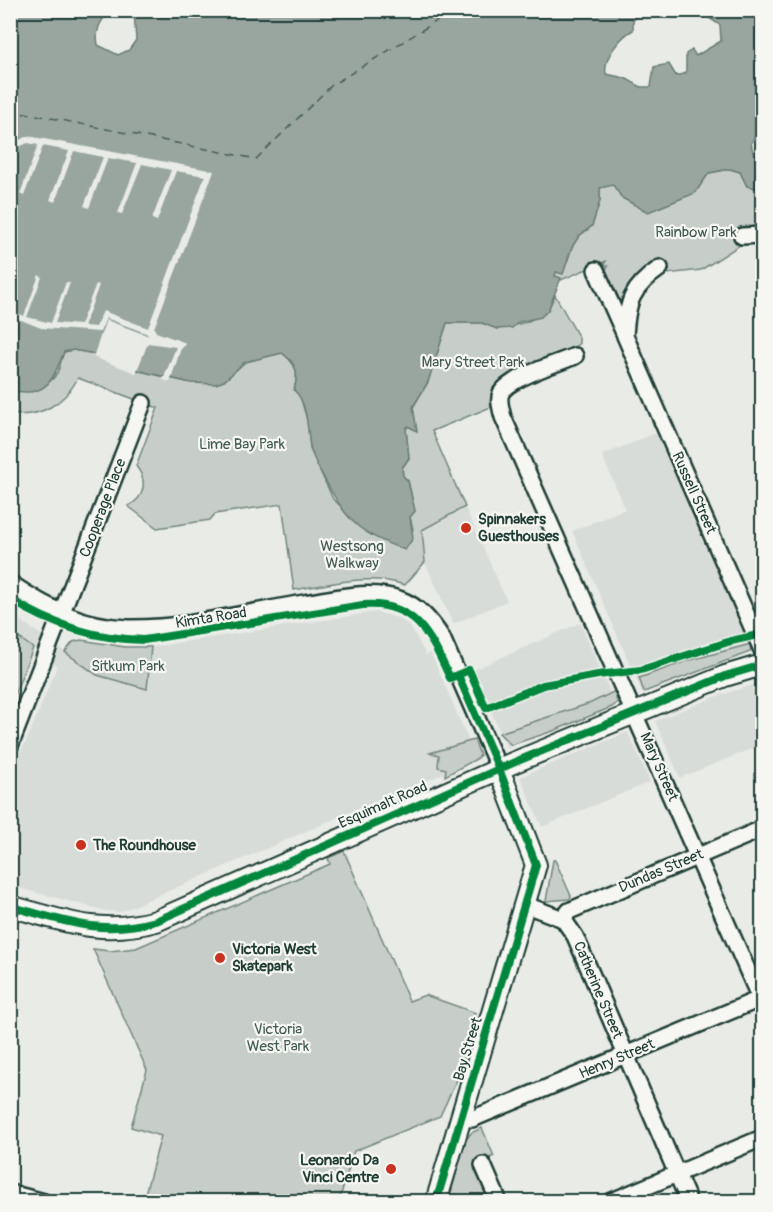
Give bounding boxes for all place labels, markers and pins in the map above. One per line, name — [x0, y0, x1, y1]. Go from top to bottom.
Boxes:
place label: Spinnakers Guesthouses — [478, 510, 559, 546]
marker: Spinnakers Guesthouses — [459, 521, 473, 535]
place label: The Roundhouse — [92, 836, 196, 855]
marker: The Roundhouse — [74, 838, 88, 852]
place label: Victoria West Skatepark — [232, 940, 318, 976]
marker: Victoria West Skatepark — [213, 951, 227, 965]
place label: Leonardo Da Vinci Centre — [300, 1151, 380, 1187]
marker: Leonardo Da Vinci Centre — [384, 1162, 398, 1176]

